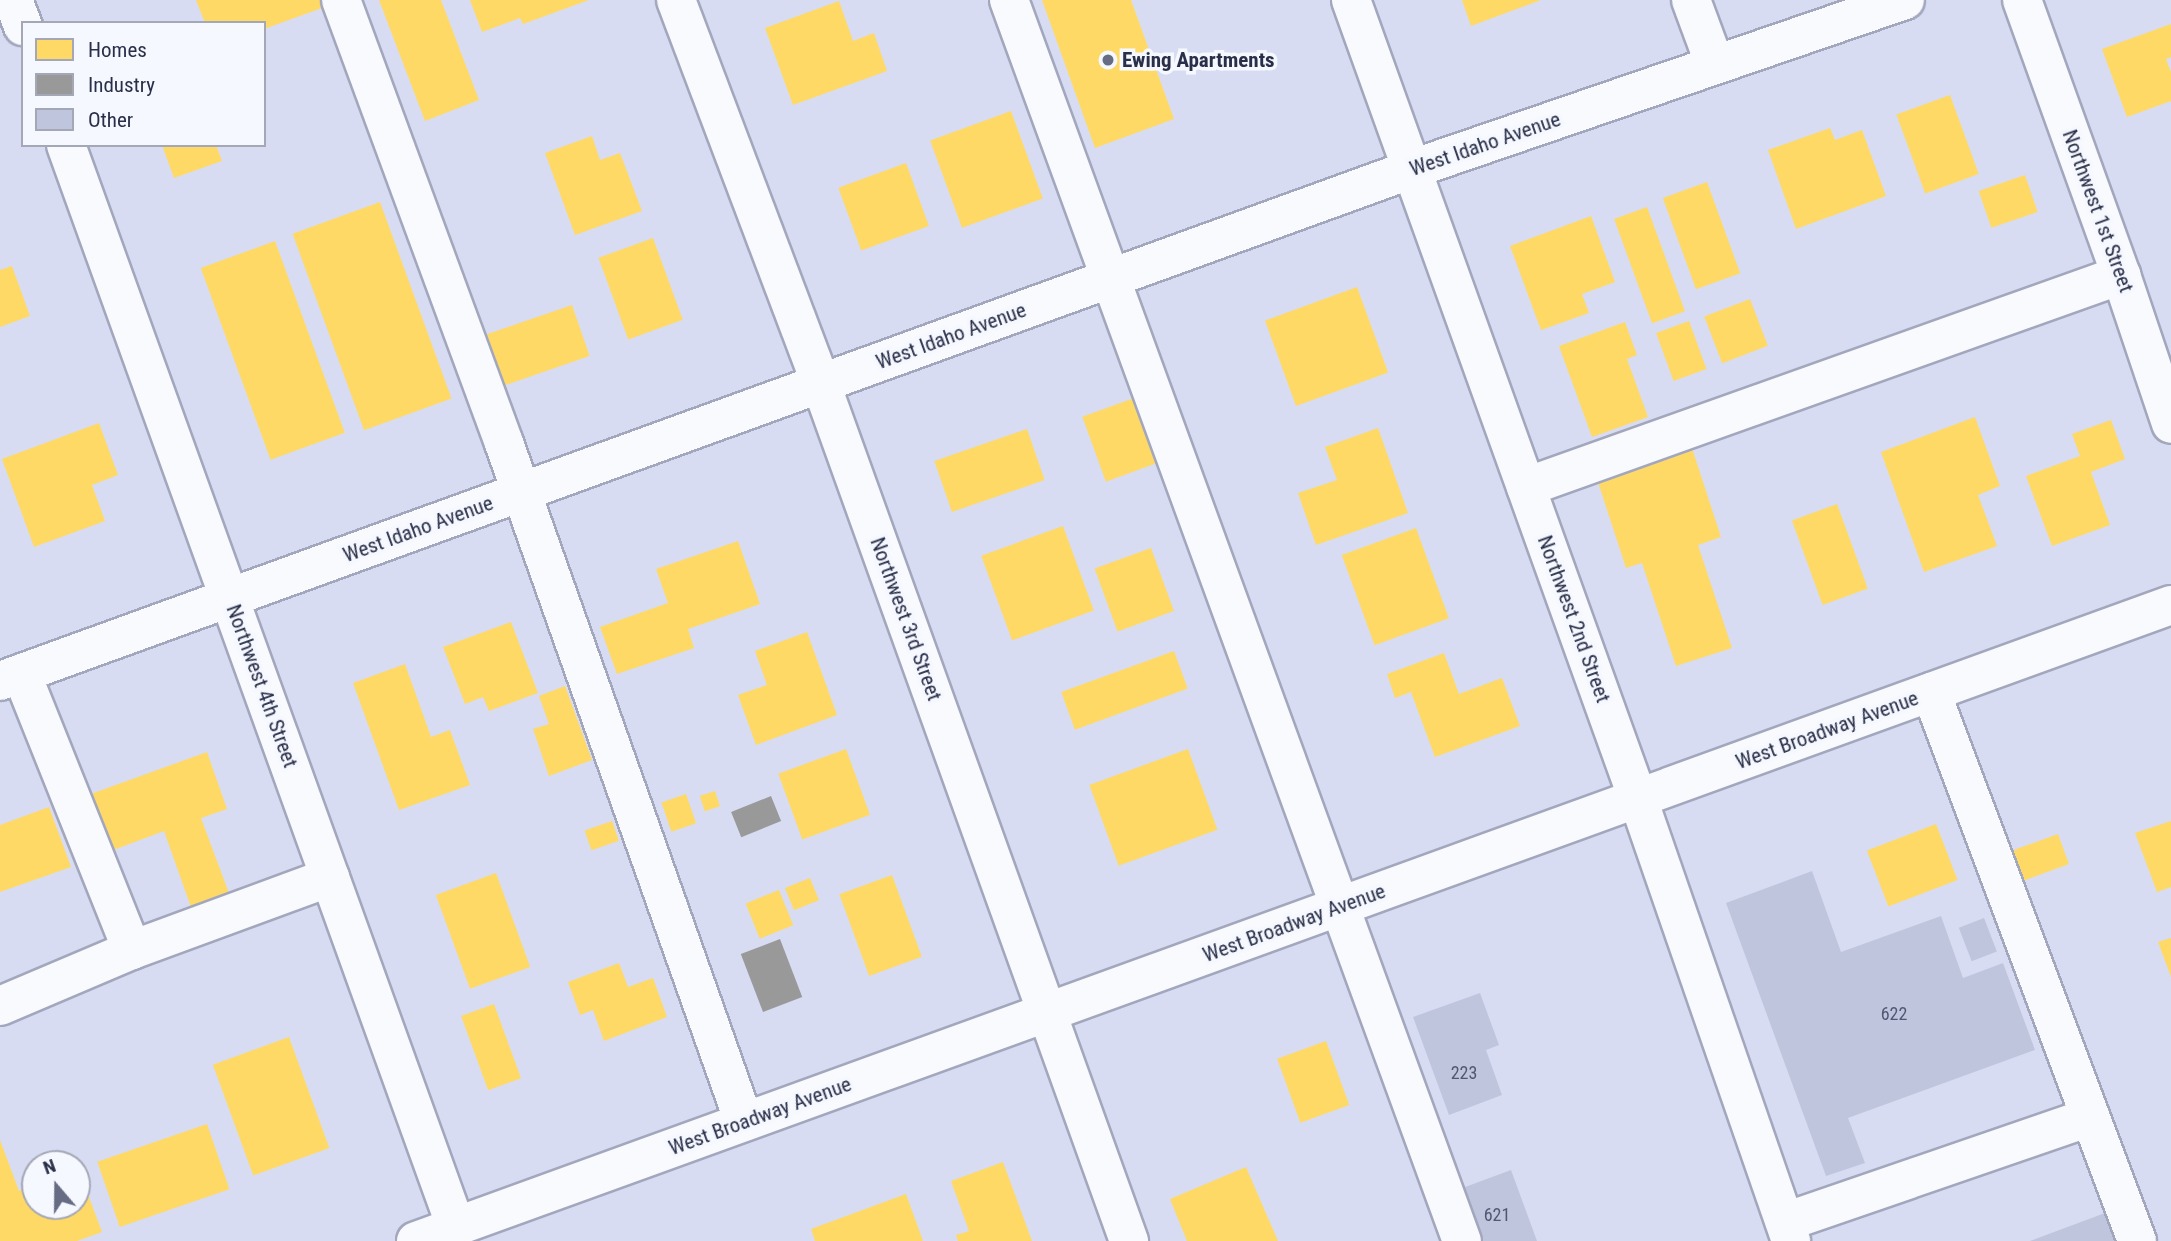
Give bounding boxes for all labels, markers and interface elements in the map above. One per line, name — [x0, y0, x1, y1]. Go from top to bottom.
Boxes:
legend — [21, 21, 266, 147]
text: Homes — [88, 38, 147, 62]
place label: Ewing Apartments — [1122, 47, 1275, 73]
marker: Ewing Apartments — [1100, 52, 1116, 68]
text: Industry — [88, 73, 155, 97]
street label: West Idaho Avenue — [1406, 106, 1564, 182]
text: Other — [88, 108, 133, 132]
street label: Northwest 1st Street — [2057, 126, 2139, 296]
street label: West Idaho Avenue — [873, 297, 1029, 375]
street label: West Idaho Avenue — [340, 490, 496, 568]
street label: Northwest 2nd Street — [1532, 532, 1616, 706]
street label: Northwest 3rd Street — [865, 534, 947, 704]
street label: Northwest 4th Street — [221, 601, 303, 771]
street label: West Broadway Avenue — [1732, 685, 1922, 775]
street label: West Broadway Avenue — [1199, 878, 1389, 968]
house number: 622 — [1881, 1003, 1907, 1025]
house number: 223 — [1451, 1062, 1477, 1084]
street label: West Broadway Avenue — [665, 1071, 855, 1161]
north arrow — [21, 1150, 91, 1220]
text: N — [40, 1154, 59, 1179]
house number: 621 — [1484, 1204, 1510, 1226]

